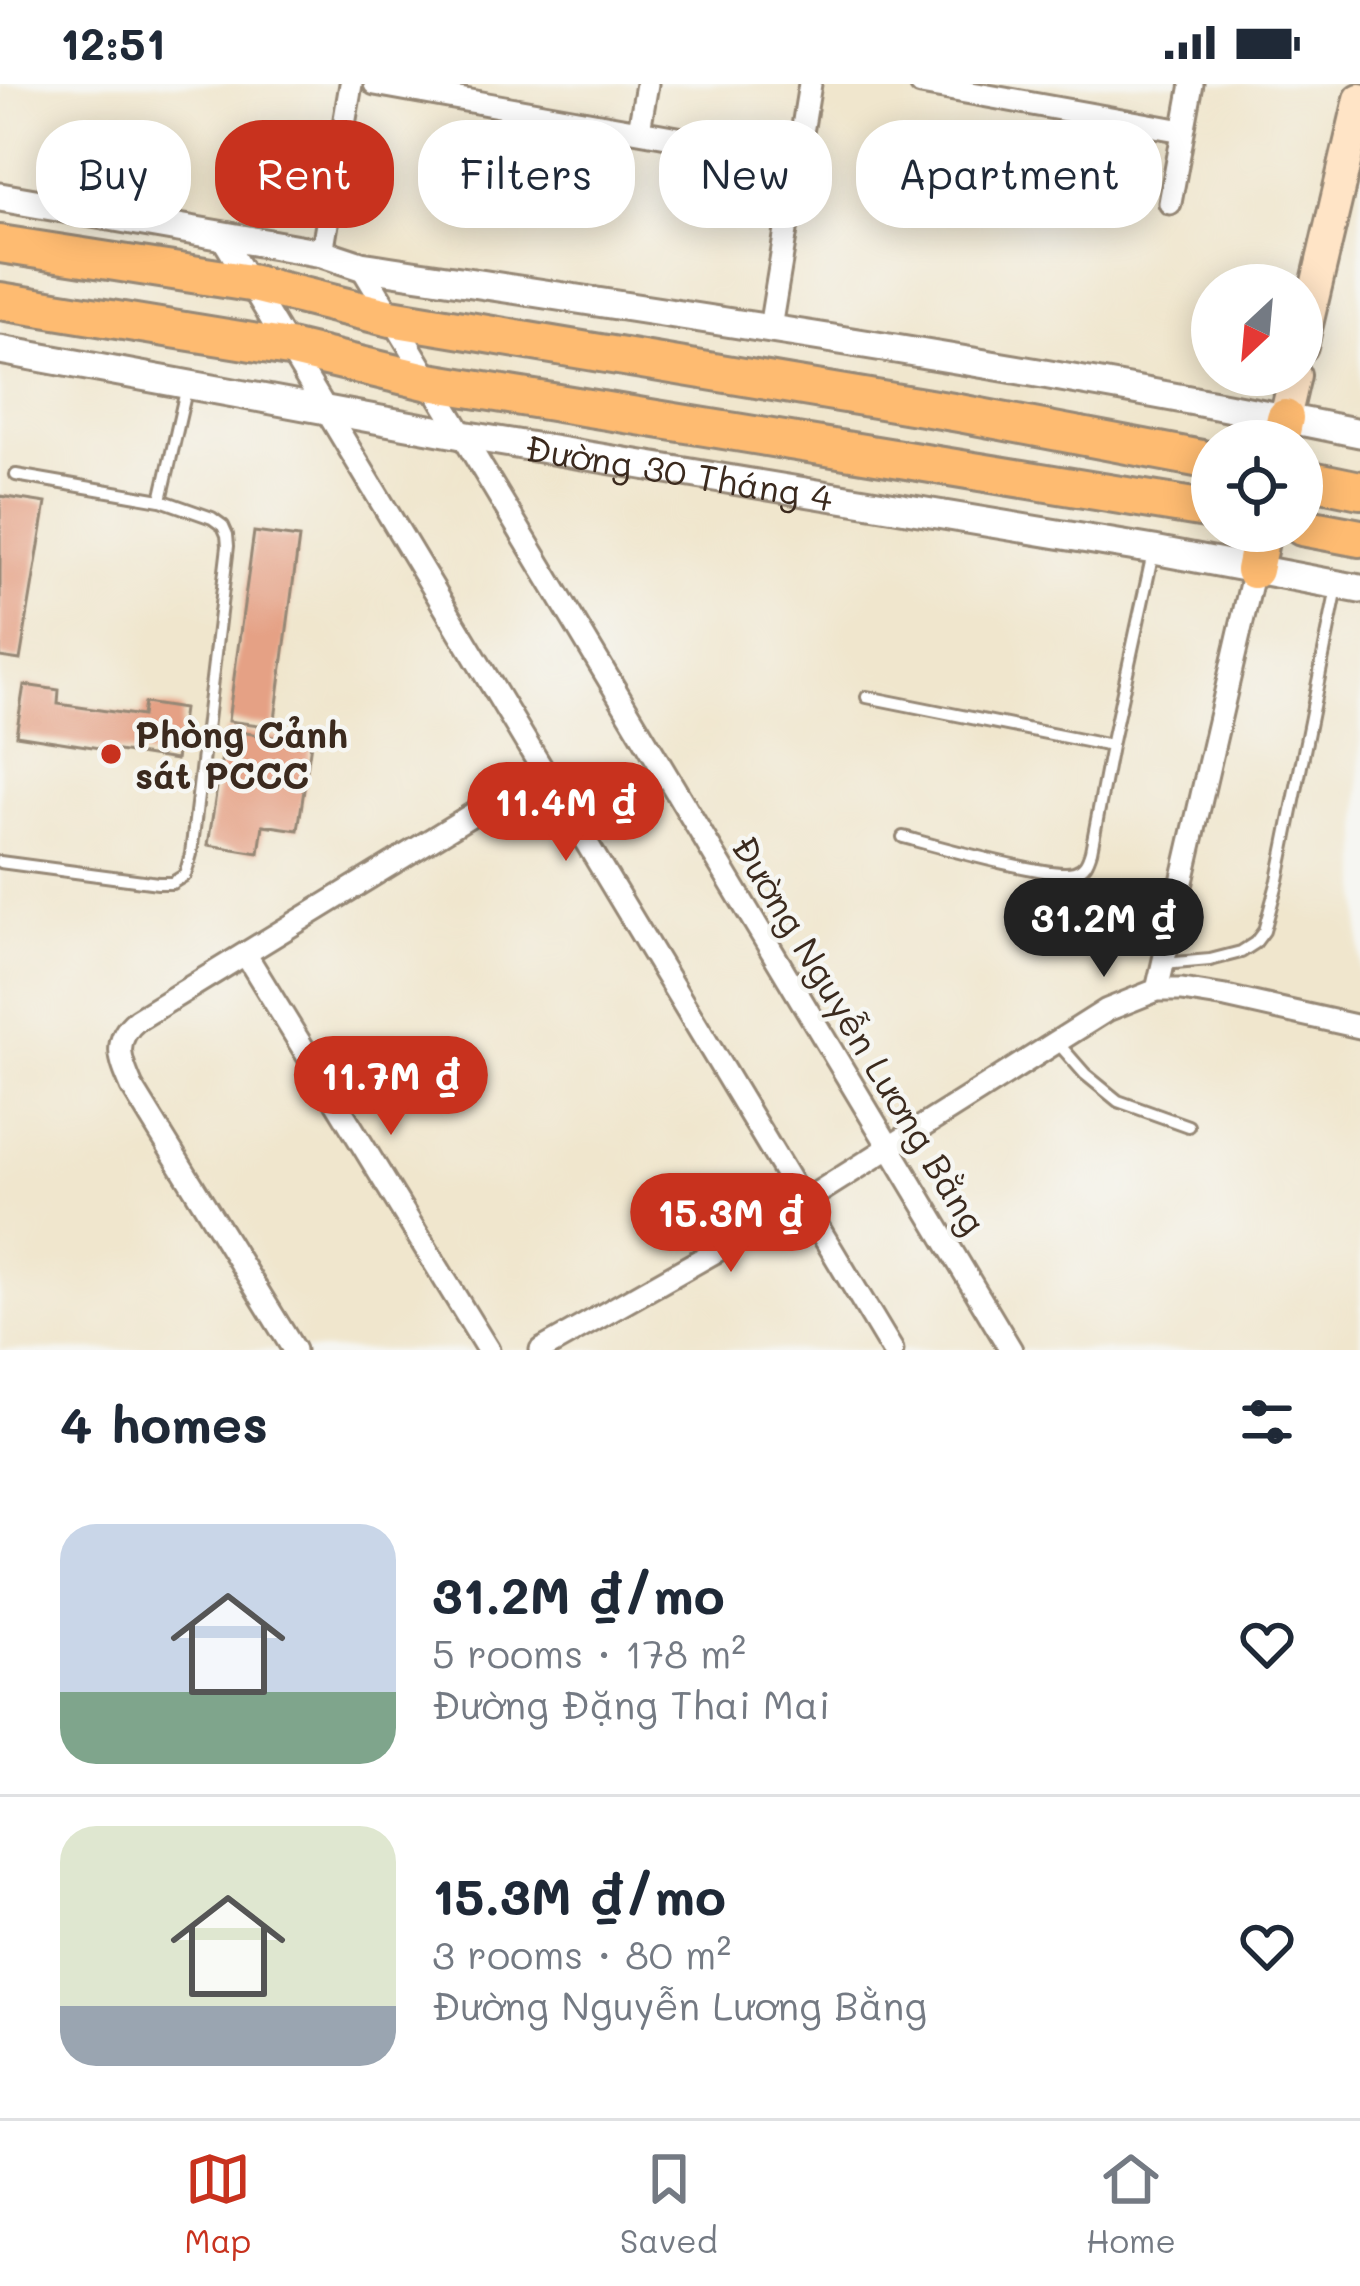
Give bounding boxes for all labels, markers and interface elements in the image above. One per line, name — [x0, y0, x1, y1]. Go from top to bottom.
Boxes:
text: 12:51 — [60, 13, 166, 71]
chip: Buy — [36, 120, 191, 228]
chip: Rent — [215, 120, 394, 228]
chip: Filters — [418, 120, 635, 228]
chip: New — [659, 120, 832, 228]
chip: Apartment — [856, 120, 1162, 228]
north arrow — [1191, 264, 1323, 396]
map controls — [1191, 264, 1323, 552]
button: locate — [1191, 420, 1323, 552]
street label: Đường 30 Tháng 4 — [522, 422, 836, 520]
place label: Phòng Cảnh sát PCCC — [135, 710, 348, 798]
marker: Phòng Cảnh sát PCCC — [98, 741, 124, 767]
pin: 11.4M ₫ — [455, 762, 677, 864]
text: 11.4M ₫ — [494, 775, 638, 826]
street label: Đường Nguyễn Lương Bằng — [721, 826, 998, 1242]
pin: 31.2M ₫ — [993, 878, 1215, 980]
text: 31.2M ₫ — [1031, 891, 1177, 942]
pin: 11.7M ₫ — [280, 1036, 502, 1138]
text: 11.7M ₫ — [321, 1049, 461, 1100]
pin: 15.3M ₫ — [620, 1173, 842, 1275]
text: 15.3M ₫ — [657, 1186, 805, 1237]
text: 4 homes — [60, 1389, 268, 1456]
icon: filters — [1234, 1389, 1300, 1455]
text: 31.2M ₫/mo — [432, 1560, 725, 1627]
icon: home — [156, 1572, 300, 1716]
icon: heart — [1234, 1611, 1300, 1677]
text: 5 rooms · 178 m² — [432, 1627, 746, 1678]
text: Đường Đặng Thai Mai — [432, 1678, 830, 1729]
text: 15.3M ₫/mo — [432, 1861, 726, 1928]
icon: home — [156, 1874, 300, 2018]
icon: heart — [1234, 1913, 1300, 1979]
text: 3 rooms · 80 m² — [432, 1928, 731, 1979]
text: Đường Nguyễn Lương Bằng — [432, 1979, 927, 2030]
tab: Map — [184, 2146, 251, 2261]
tab: Saved — [620, 2146, 718, 2261]
tab: Home — [1086, 2146, 1176, 2261]

